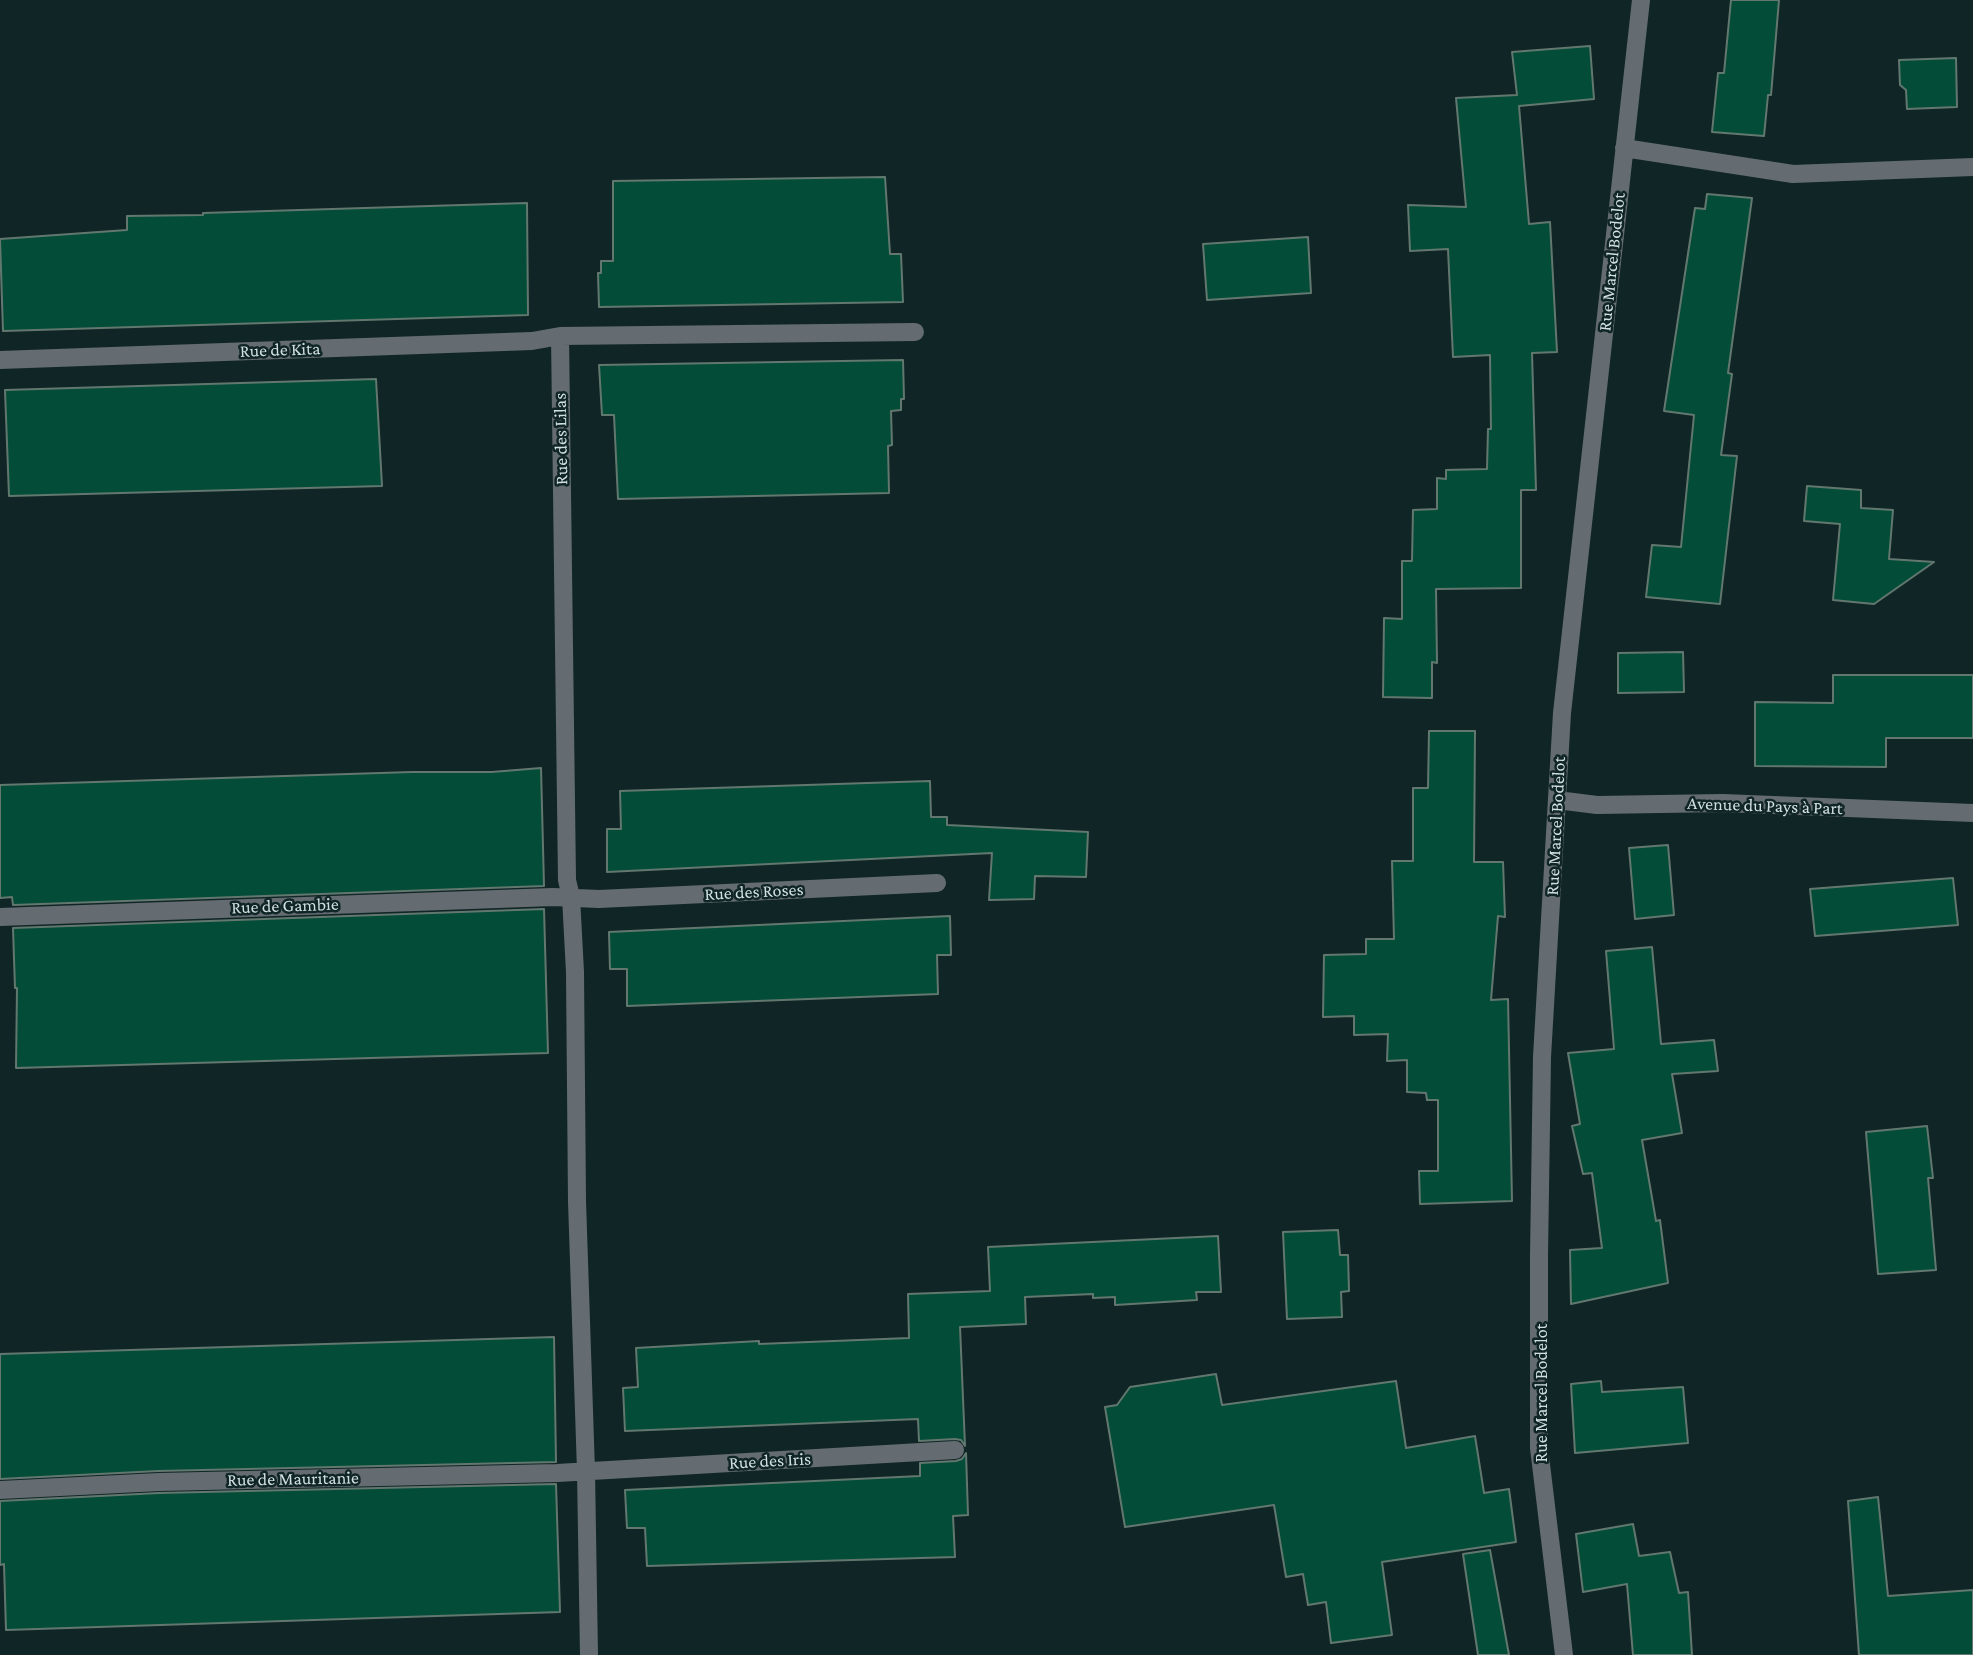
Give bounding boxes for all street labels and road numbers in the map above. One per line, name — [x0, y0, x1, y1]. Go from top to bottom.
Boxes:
street label: Rue Marcel Bodelot — [1594, 192, 1630, 332]
street label: Rue de Kita — [239, 338, 321, 362]
street label: Rue des Lilas — [549, 393, 573, 485]
street label: Rue Marcel Bodelot — [1542, 756, 1570, 896]
street label: Avenue du Pays à Part — [1687, 792, 1843, 820]
street label: Rue des Roses — [704, 879, 804, 905]
street label: Rue de Gambie — [231, 893, 339, 919]
street label: Rue Marcel Bodelot — [1530, 1323, 1552, 1463]
street label: Rue des Iris — [728, 1448, 812, 1474]
street label: Rue de Mauritanie — [227, 1467, 359, 1491]

